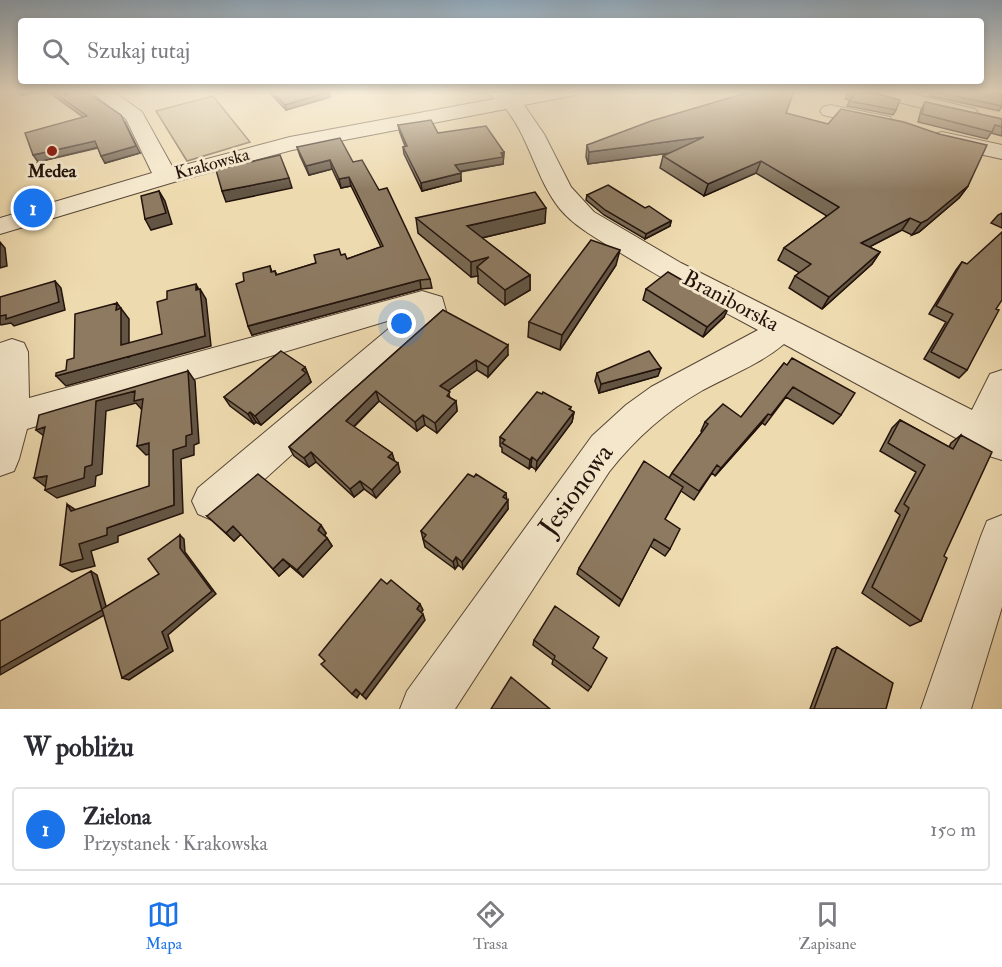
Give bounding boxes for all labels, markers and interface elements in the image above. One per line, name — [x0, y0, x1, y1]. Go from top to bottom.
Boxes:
search box — [18, 18, 984, 84]
icon: search — [39, 35, 72, 68]
text: Szukaj tutaj — [87, 37, 190, 65]
street label: Krakowska — [172, 143, 253, 185]
marker: Medea — [45, 144, 59, 158]
place label: Medea — [27, 160, 77, 183]
pin: 1 — [14, 186, 52, 230]
street label: Braniborska — [678, 264, 785, 338]
your location — [387, 309, 416, 338]
street label: Jesionowa — [531, 437, 621, 543]
text: W pobliżu — [24, 732, 134, 764]
text: Zielona — [83, 803, 151, 831]
text: 1 — [42, 817, 49, 842]
text: 150 m — [930, 817, 976, 842]
text: Przystanek · Krakowska — [83, 831, 268, 856]
tab: Mapa — [145, 898, 182, 954]
tab: Trasa — [473, 898, 508, 954]
tab: Zapisane — [799, 898, 857, 954]

